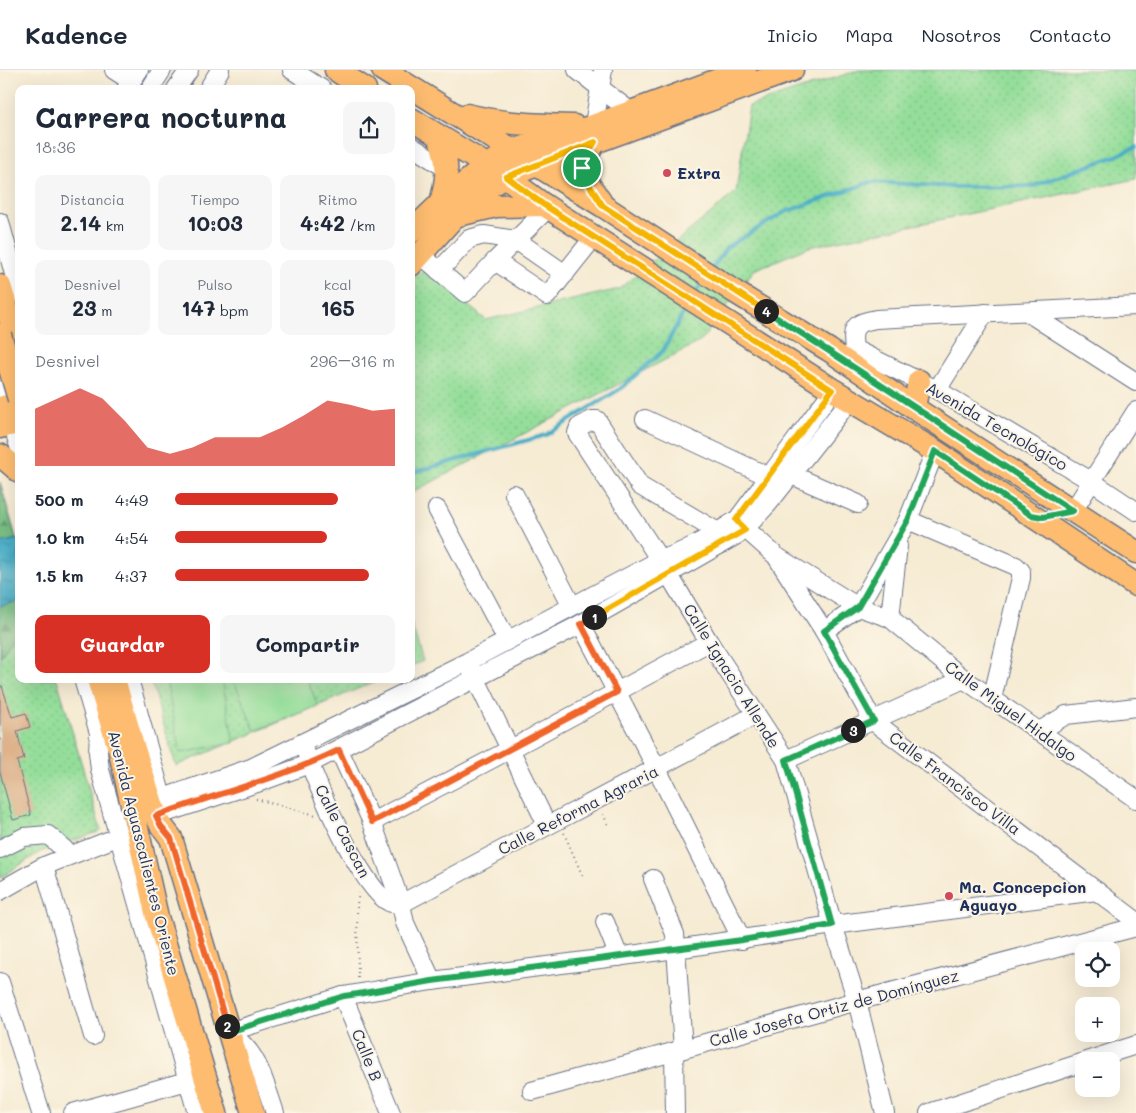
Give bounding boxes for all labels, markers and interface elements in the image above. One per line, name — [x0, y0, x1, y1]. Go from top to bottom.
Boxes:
text: Kadence — [25, 19, 127, 50]
text: Inicio — [767, 23, 818, 47]
text: Mapa — [846, 23, 893, 47]
text: Nosotros — [921, 23, 1001, 47]
text: Contacto — [1029, 23, 1111, 47]
text: Carrera nocturna — [35, 99, 287, 135]
button: share — [343, 102, 395, 154]
text: 18:36 — [35, 136, 76, 157]
pin — [561, 147, 603, 189]
icon: arrive — [568, 154, 596, 182]
place label: Extra — [677, 162, 721, 183]
marker: Extra — [661, 167, 673, 179]
text: Distancia — [60, 190, 125, 209]
text: Tiempo — [191, 190, 239, 209]
text: Ritmo — [318, 190, 357, 209]
text: 2.14 — [60, 209, 101, 236]
text: 10:03 — [187, 209, 243, 236]
text: 4:42 — [300, 209, 345, 236]
text: km — [101, 216, 124, 235]
text: /km — [345, 216, 375, 235]
text: Desnivel — [64, 275, 121, 294]
text: Pulso — [198, 275, 232, 294]
text: kcal — [324, 275, 352, 294]
text: 23 — [72, 294, 97, 321]
text: 147 — [181, 294, 216, 321]
text: 165 — [321, 294, 355, 321]
pin: 4 — [754, 298, 778, 324]
text: m — [97, 301, 112, 320]
text: bpm — [216, 301, 249, 320]
text: 4 — [762, 302, 771, 321]
text: Desnivel — [35, 350, 100, 371]
text: 296–316 m — [310, 350, 395, 371]
street label: Avenida Tecnológico — [923, 376, 1072, 475]
text: 500 m — [35, 489, 83, 510]
text: 4:49 — [115, 489, 148, 510]
text: 1.0 km — [35, 527, 84, 548]
text: 4:54 — [115, 527, 148, 548]
text: 1.5 km — [35, 565, 83, 586]
text: 4:37 — [115, 565, 148, 586]
street label: Calle Ignacio Allende — [679, 600, 785, 752]
pin: 1 — [582, 604, 606, 630]
text: 1 — [591, 608, 598, 627]
button: Guardar — [35, 615, 210, 673]
button: Compartir — [220, 615, 395, 673]
street label: Calle Miguel Hidalgo — [941, 656, 1082, 766]
pin: 3 — [840, 718, 866, 742]
text: 3 — [849, 721, 858, 740]
street label: Calle Francisco Villa — [885, 726, 1025, 839]
street label: Avenida Aguascalientes Oriente — [104, 728, 185, 978]
street label: Calle Reforma Agraria — [494, 760, 662, 859]
street label: Calle Cascan — [311, 781, 376, 881]
place label: Ma. Concepcion Aguayo — [959, 876, 1086, 915]
marker: Ma. Concepcion Aguayo — [943, 890, 955, 902]
map controls — [1075, 942, 1120, 1097]
button: locate — [1075, 942, 1120, 987]
street label: Calle Josefa Ortiz de Domínguez — [707, 964, 961, 1051]
button: + — [1075, 997, 1120, 1042]
pin: 2 — [214, 1014, 240, 1038]
text: 2 — [224, 1017, 231, 1036]
street label: Calle B — [348, 1026, 387, 1084]
button: − — [1075, 1052, 1120, 1097]

